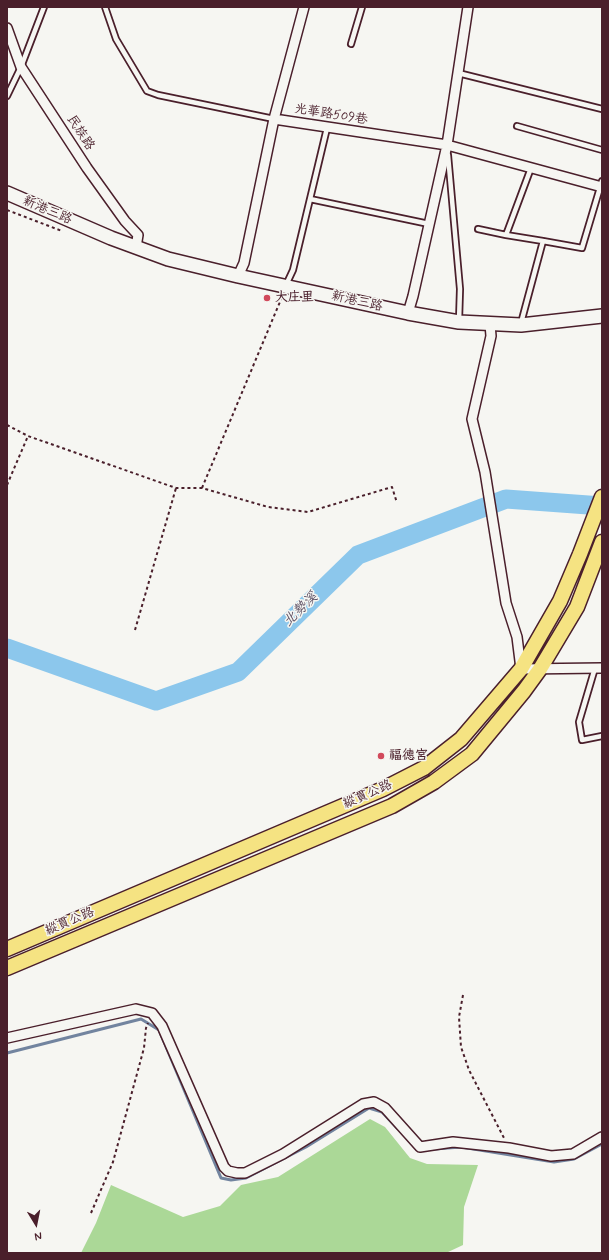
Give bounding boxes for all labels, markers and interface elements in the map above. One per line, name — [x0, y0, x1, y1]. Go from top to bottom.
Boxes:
street label: 光華路509巷 — [293, 102, 369, 128]
street label: 民族路 — [63, 112, 97, 154]
street label: 新港三路 — [20, 194, 74, 228]
street label: 新港三路 — [330, 289, 384, 315]
place label: 大庄里 — [275, 290, 314, 306]
marker: 大庄里 — [262, 293, 272, 303]
water label: 北勢溪 — [280, 589, 322, 631]
place label: 福德宮 — [389, 748, 428, 764]
marker: 福德宮 — [376, 751, 386, 761]
street label: 縱貫公路 — [341, 777, 395, 813]
street label: 縱貫公路 — [43, 905, 97, 939]
north arrow — [16, 1204, 56, 1244]
text: N — [33, 1228, 43, 1243]

